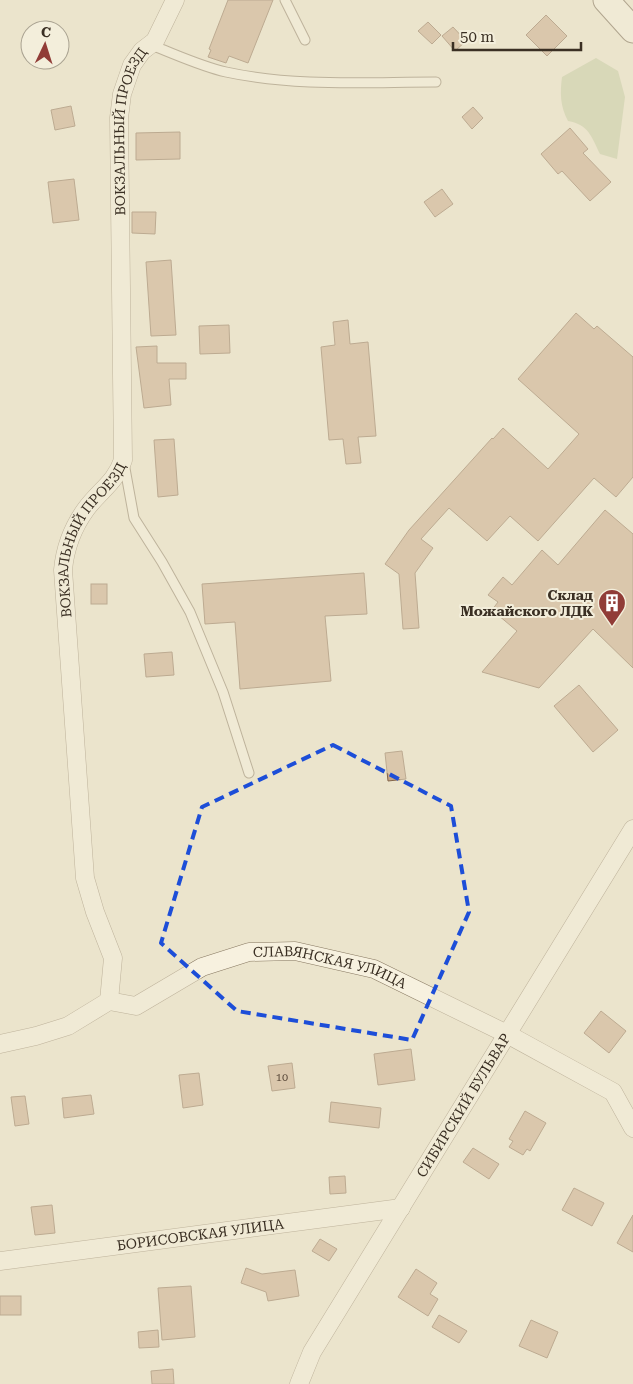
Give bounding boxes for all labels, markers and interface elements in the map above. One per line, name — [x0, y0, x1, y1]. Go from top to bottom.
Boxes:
north arrow — [20, 20, 70, 70]
scale bar — [453, 20, 580, 52]
text: С — [40, 24, 52, 40]
text: 50 m — [460, 28, 495, 46]
street label: ВОКЗАЛЬНЫЙ ПРОЕЗД — [111, 44, 150, 216]
street label: ВОКЗАЛЬНЫЙ ПРОЕЗД — [55, 460, 129, 618]
place label: Склад Можайского ЛДК — [460, 587, 593, 619]
building icon: Склад Можайского ЛДК — [597, 588, 627, 627]
street label: СЛАВЯНСКАЯ УЛИЦА — [253, 943, 409, 992]
street label: СИБИРСКИЙ БУЛЬВАР — [413, 1031, 514, 1180]
house number: 10 — [276, 1071, 288, 1084]
street label: БОРИСОВСКАЯ УЛИЦА — [116, 1216, 285, 1253]

